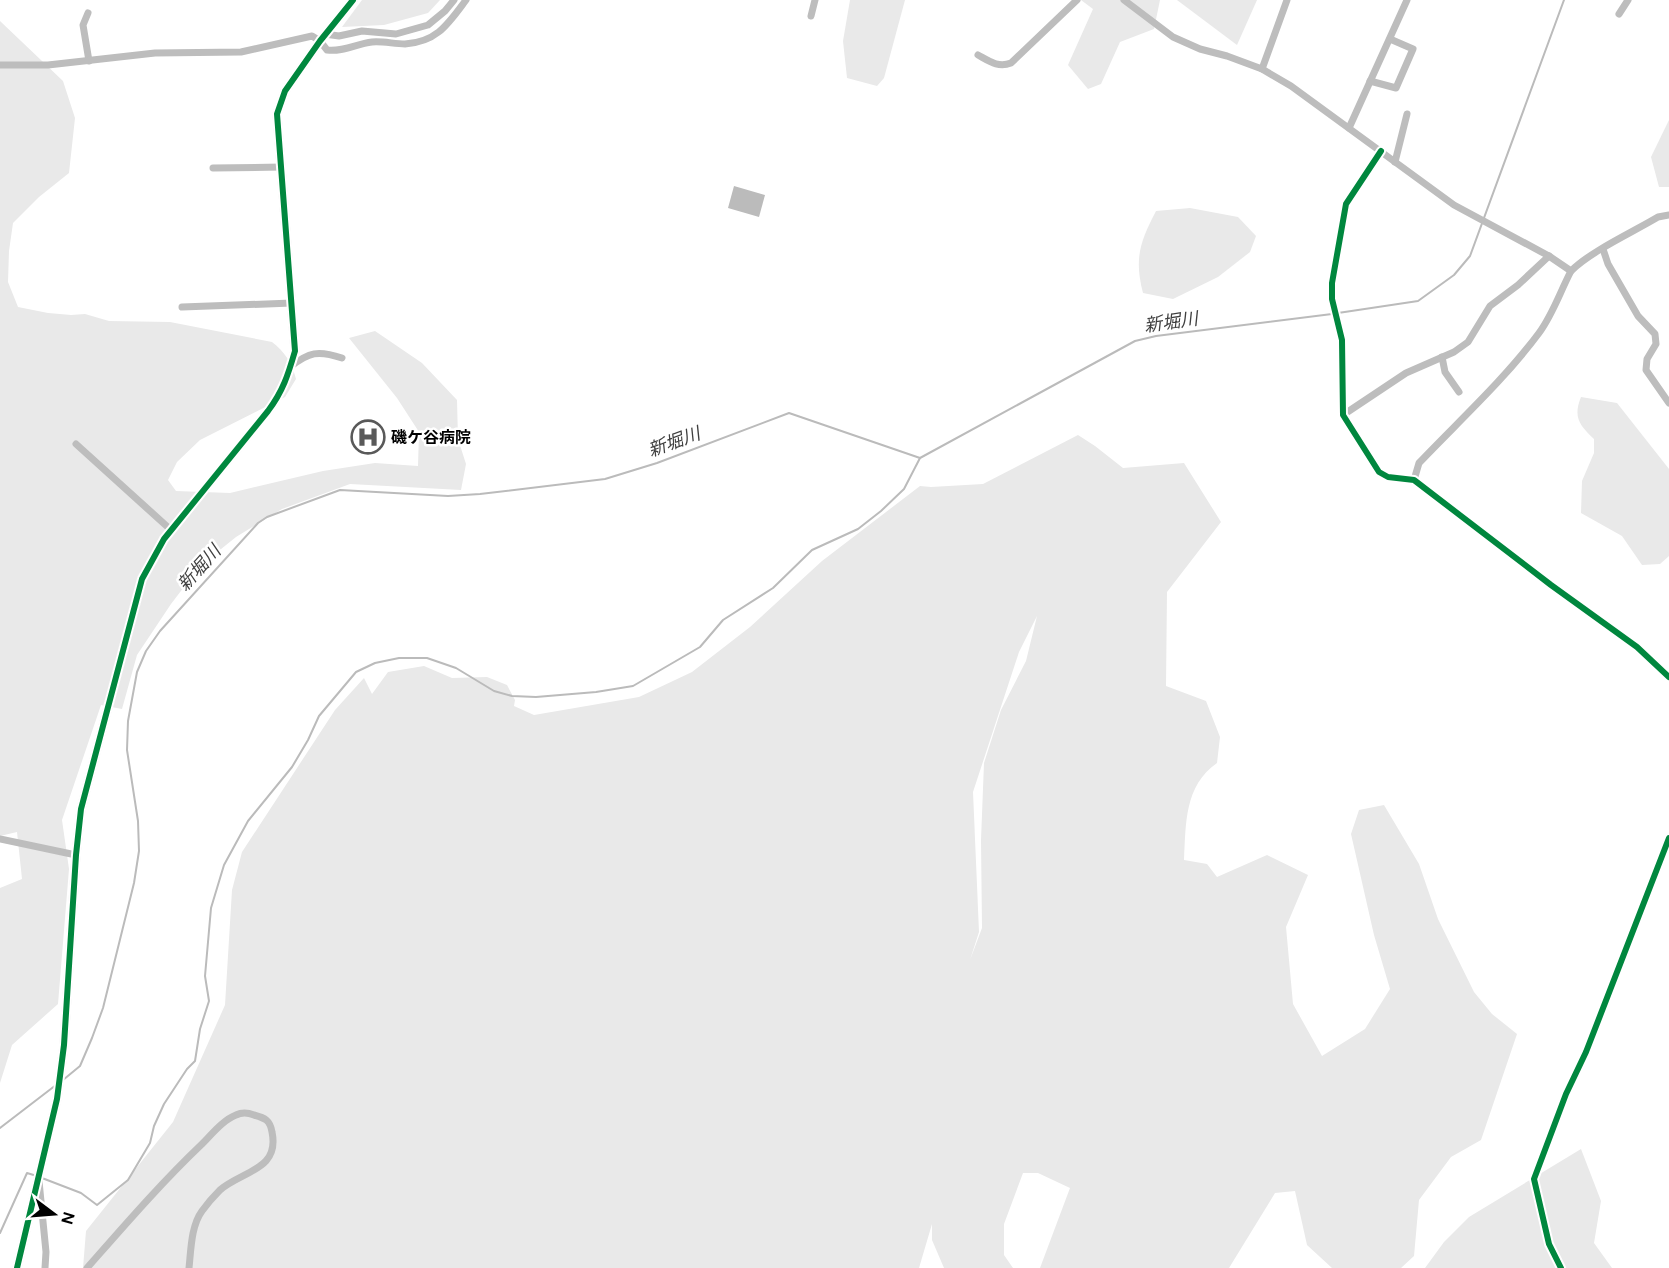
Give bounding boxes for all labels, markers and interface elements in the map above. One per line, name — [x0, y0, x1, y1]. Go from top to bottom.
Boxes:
water label: 新堀川 — [1143, 306, 1201, 338]
hospital icon: 磯ケ谷病院 — [350, 419, 386, 455]
water label: 新堀川 — [645, 421, 705, 463]
place label: 磯ケ谷病院 — [391, 427, 471, 448]
water label: 新堀川 — [172, 538, 227, 596]
north arrow — [24, 1184, 84, 1244]
text: N — [56, 1209, 80, 1227]

